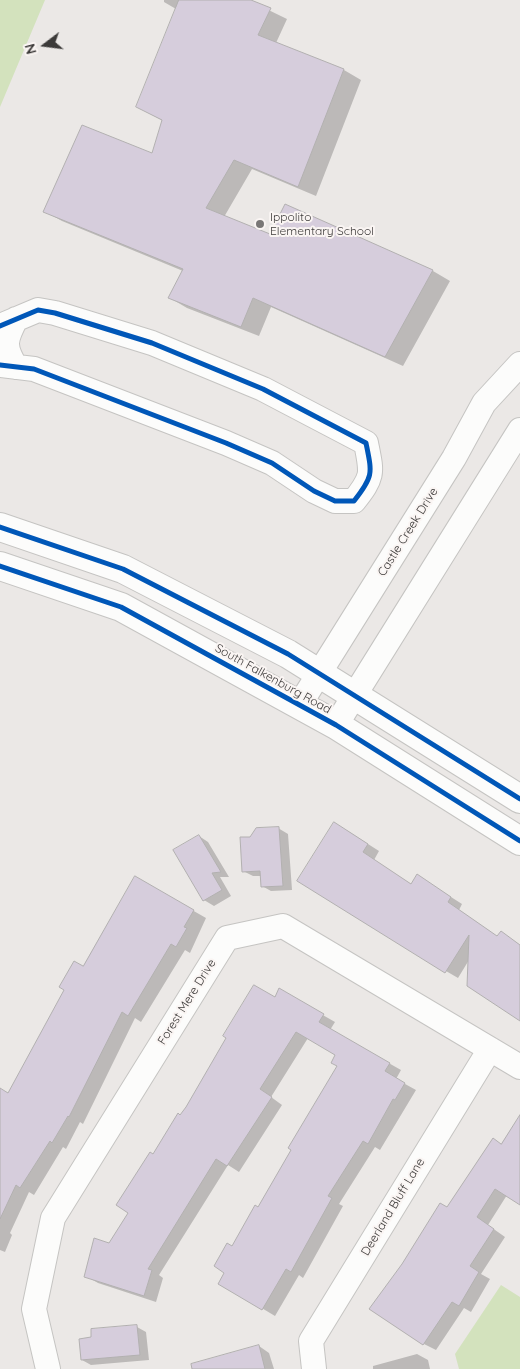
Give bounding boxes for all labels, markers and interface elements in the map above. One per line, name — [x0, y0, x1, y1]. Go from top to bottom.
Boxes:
north arrow — [20, 20, 70, 70]
text: N — [20, 42, 41, 56]
place label: Ippolito Elementary School — [270, 210, 374, 238]
marker: Ippolito Elementary School — [254, 218, 266, 230]
street label: Castle Creek Drive — [375, 485, 441, 579]
street label: South Falkenburg Road — [212, 641, 334, 717]
street label: Forest Mere Drive — [155, 957, 219, 1047]
street label: Deerland Bluff Lane — [358, 1156, 428, 1258]

